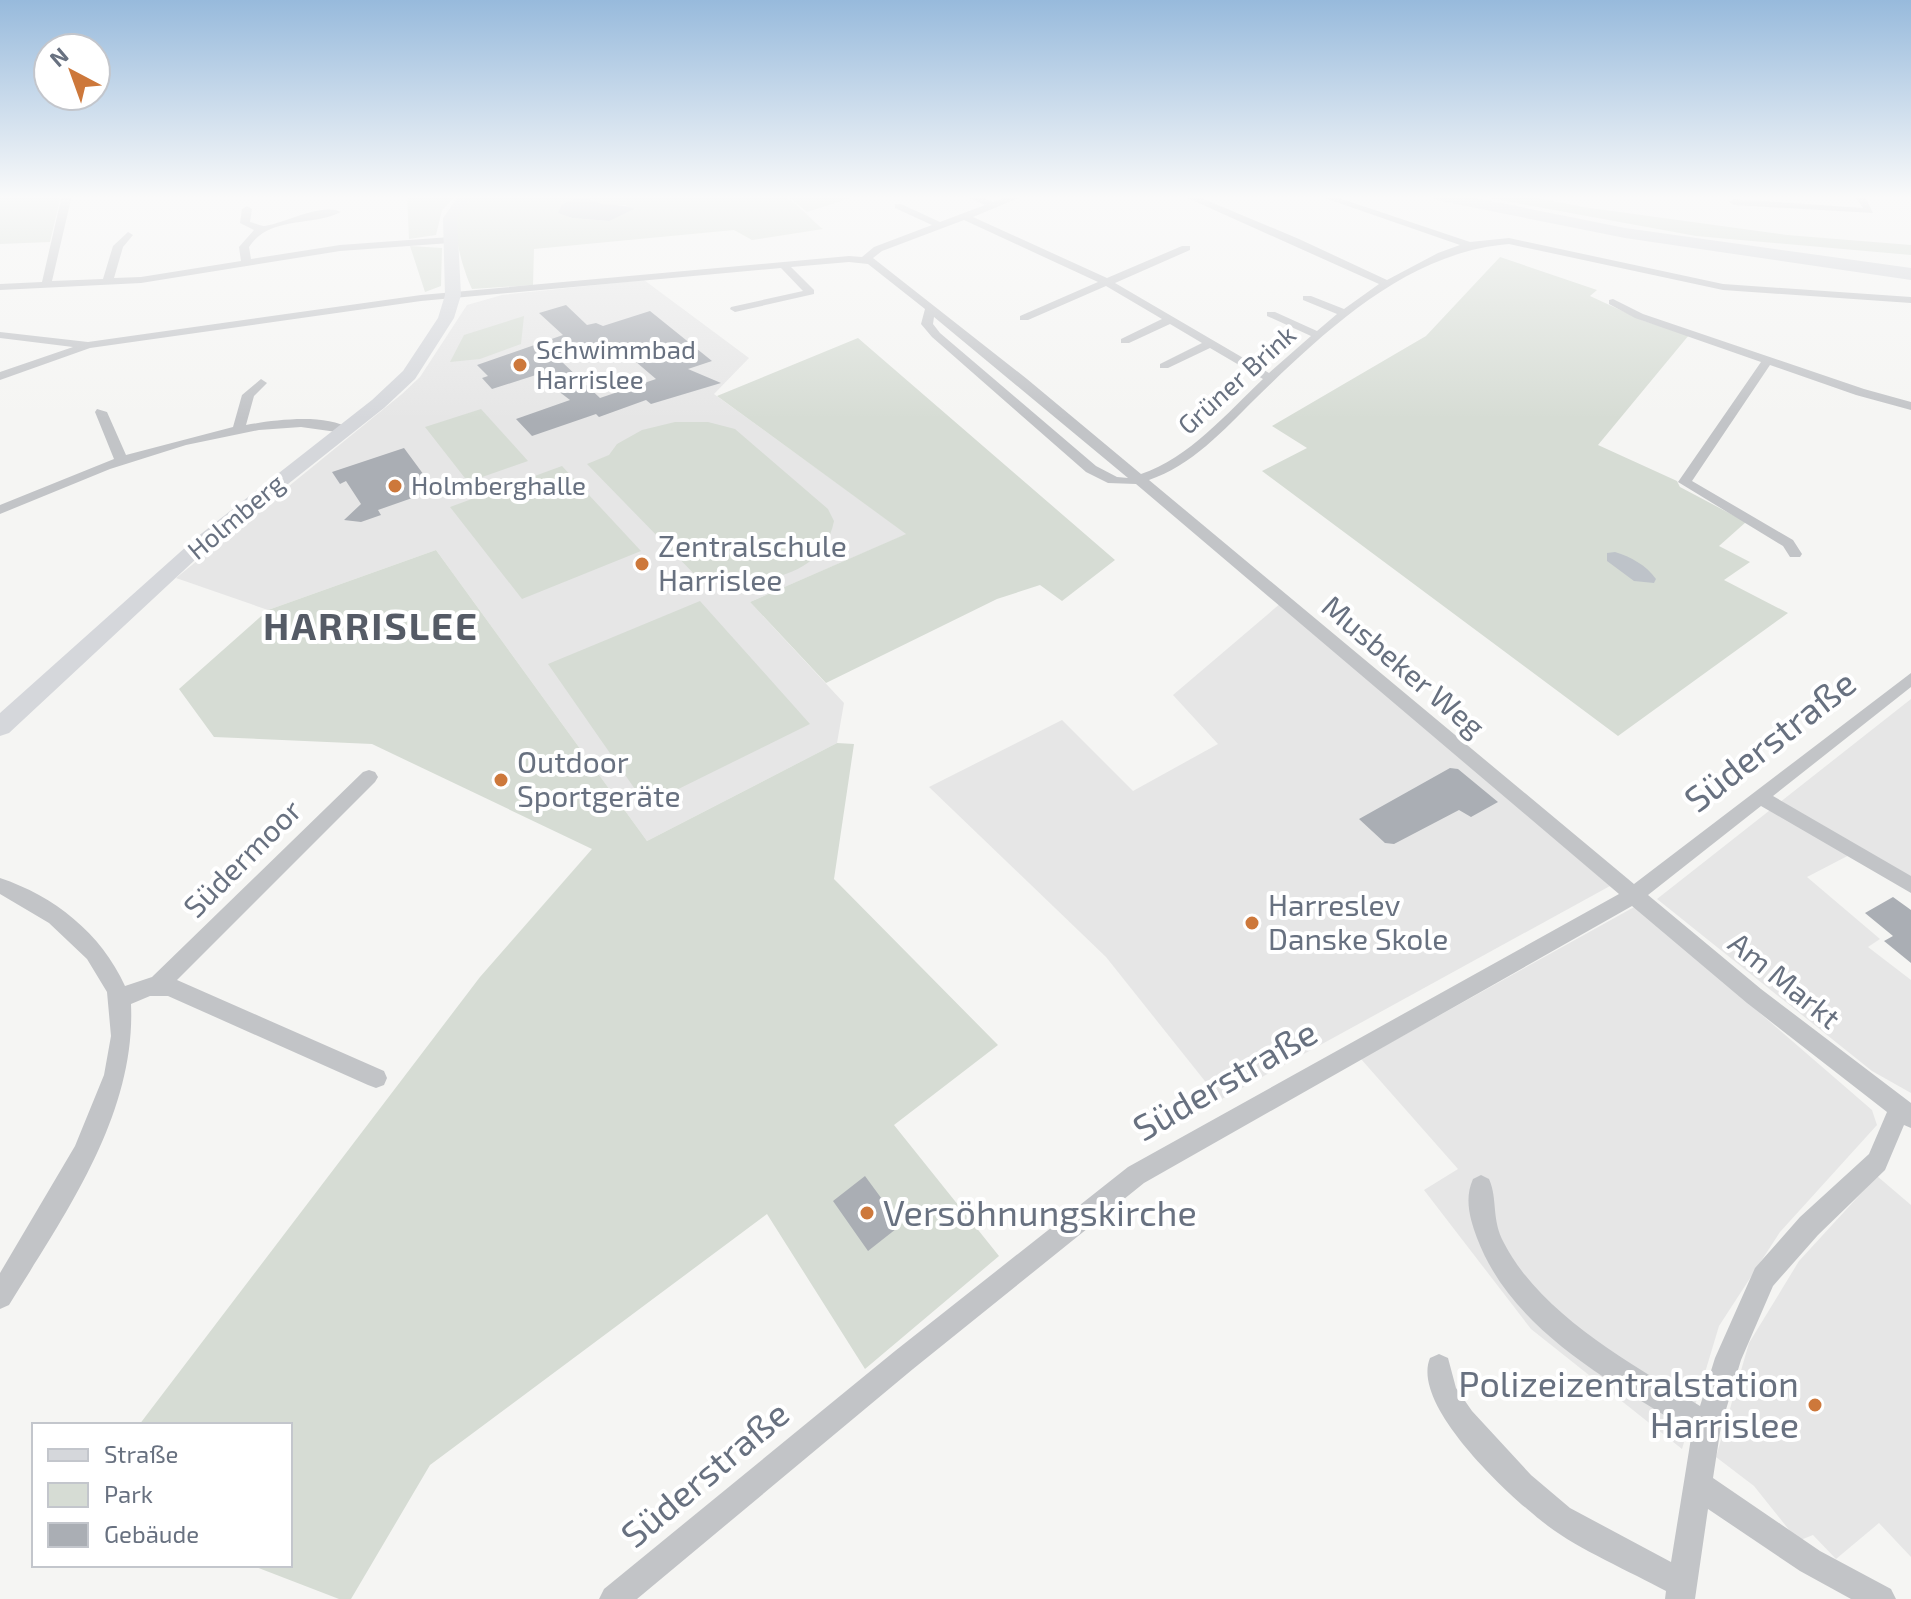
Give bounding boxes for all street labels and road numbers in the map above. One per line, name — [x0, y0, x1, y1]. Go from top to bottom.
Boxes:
street label: Grüner Brink — [1171, 318, 1301, 440]
street label: Holmberg — [181, 467, 290, 565]
street label: Musbeker Weg — [1316, 587, 1493, 744]
street label: Süderstraße — [1675, 660, 1863, 820]
street label: Südermoor — [175, 791, 308, 924]
street label: Am Markt — [1722, 924, 1848, 1035]
street label: Süderstraße — [1125, 1009, 1324, 1149]
street label: Süderstraße — [612, 1391, 796, 1555]

